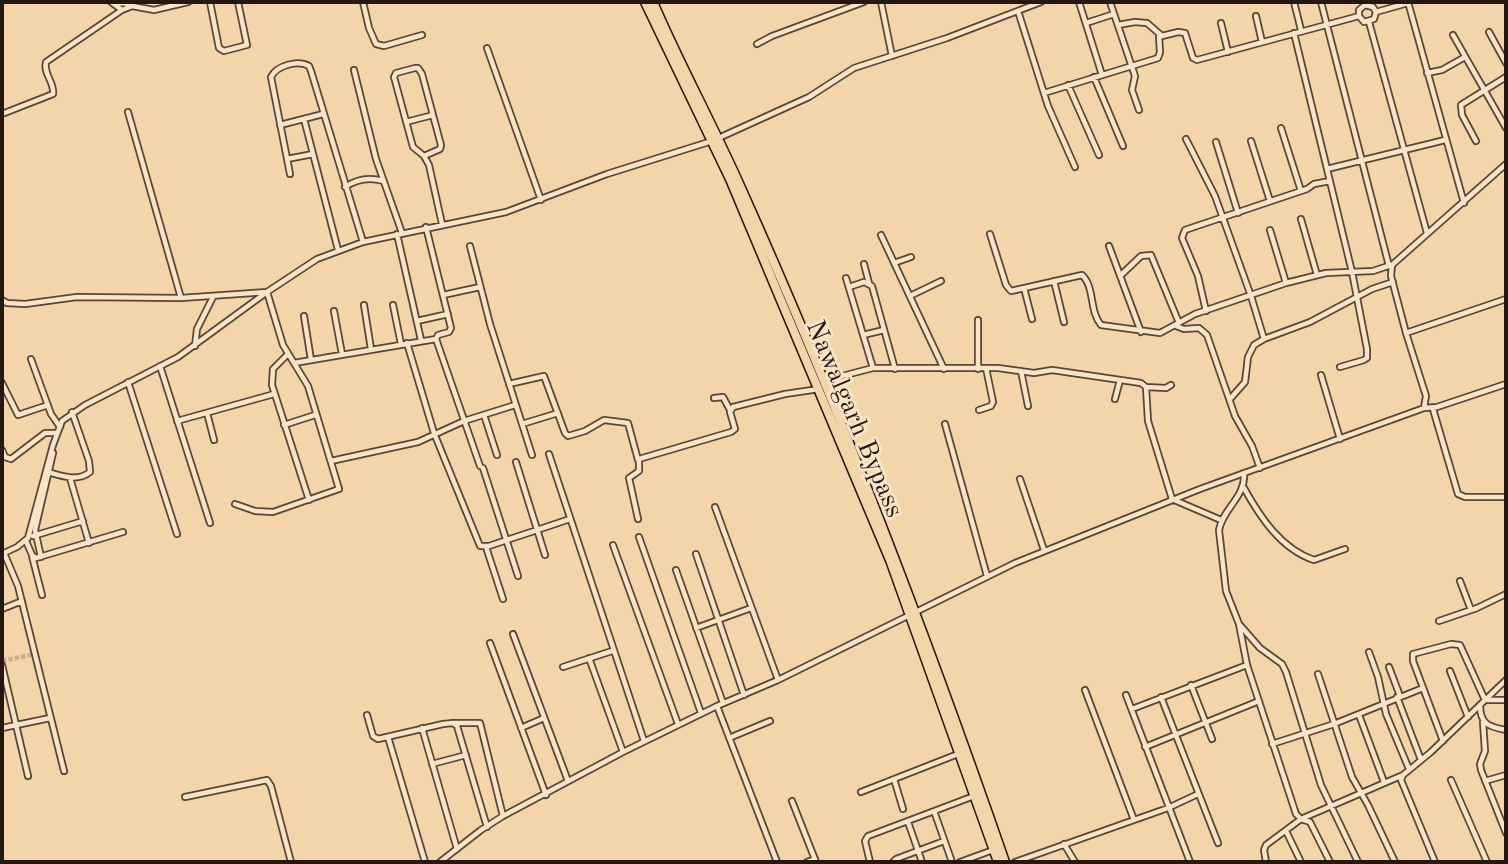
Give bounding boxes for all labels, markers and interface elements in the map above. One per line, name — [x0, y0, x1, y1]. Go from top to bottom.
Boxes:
street label: Nawalgarh Bypass — [798, 316, 910, 522]

